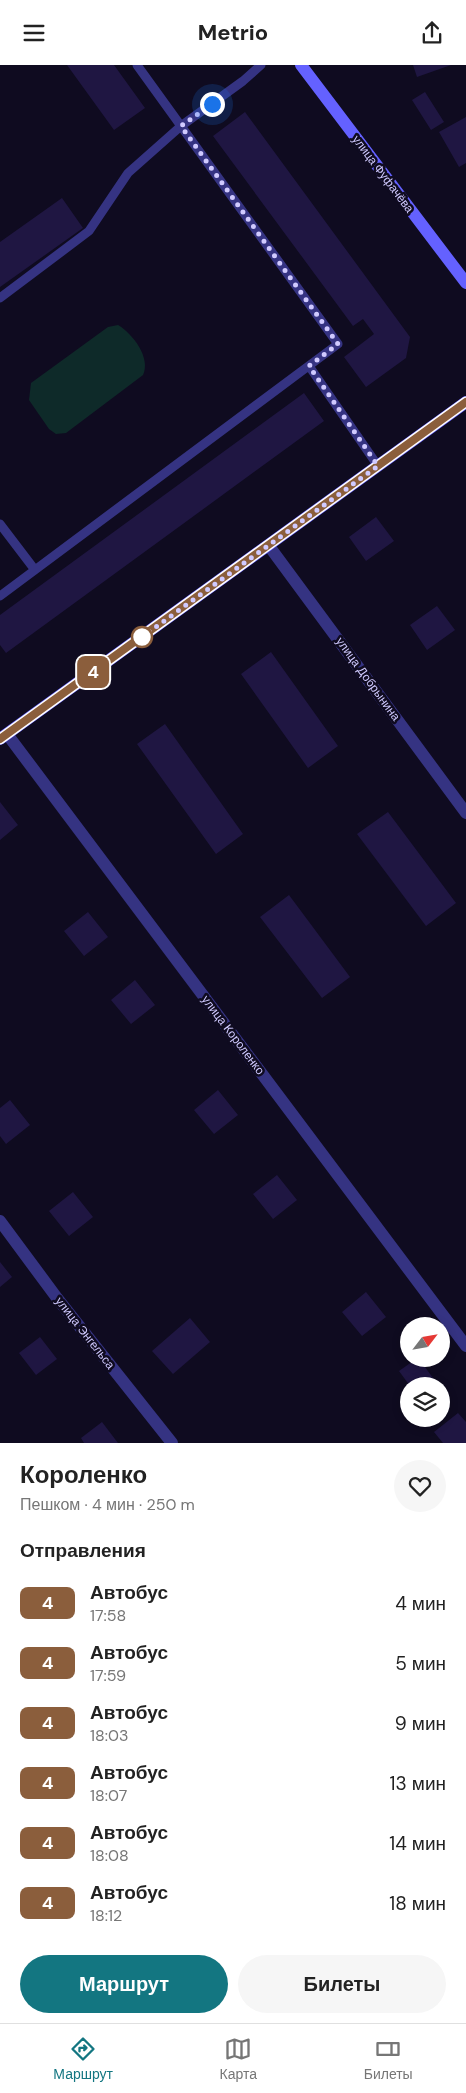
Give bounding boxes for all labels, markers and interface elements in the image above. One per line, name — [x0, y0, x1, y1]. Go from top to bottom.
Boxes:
text: Metrio — [198, 18, 268, 47]
icon: menu — [20, 19, 48, 47]
icon: share — [418, 19, 446, 47]
your location — [200, 92, 225, 117]
street label: улица Фуфачёва — [349, 132, 418, 216]
unlabelled marker — [131, 626, 153, 648]
street label: улица Добрынина — [332, 634, 404, 724]
line badge: 4 — [77, 656, 109, 688]
text: 4 — [87, 660, 99, 684]
street label: улица Короленко — [198, 992, 268, 1078]
street label: улица Энгельса — [52, 1294, 119, 1373]
north arrow — [400, 1317, 450, 1367]
map controls — [400, 1317, 450, 1427]
button: layers — [400, 1377, 450, 1427]
text: Короленко — [20, 1459, 147, 1490]
button: heart — [394, 1460, 446, 1512]
text: Пешком · 4 мин · 250 m — [20, 1494, 195, 1515]
text: Отправления — [20, 1538, 146, 1563]
text: Автобус — [90, 1580, 168, 1605]
text: 4 — [42, 1591, 53, 1615]
text: 4 мин — [395, 1591, 446, 1616]
text: 17:58 — [90, 1605, 126, 1626]
text: Автобус — [90, 1640, 168, 1665]
text: 4 — [42, 1651, 53, 1675]
text: 5 мин — [395, 1651, 446, 1676]
text: 17:59 — [90, 1665, 126, 1686]
text: Автобус — [90, 1700, 168, 1725]
text: 4 — [42, 1711, 53, 1735]
text: 9 мин — [395, 1711, 446, 1736]
text: 18:03 — [90, 1725, 128, 1746]
text: Автобус — [90, 1760, 168, 1785]
text: 4 — [42, 1771, 53, 1795]
text: 13 мин — [390, 1771, 446, 1796]
text: 18:07 — [90, 1785, 127, 1806]
text: Автобус — [90, 1820, 168, 1845]
text: 4 — [42, 1831, 53, 1855]
text: 14 мин — [389, 1831, 446, 1856]
text: 18:08 — [90, 1845, 129, 1866]
text: Автобус — [90, 1880, 168, 1905]
text: 4 — [42, 1891, 53, 1915]
text: 18 мин — [389, 1891, 446, 1916]
text: 18:12 — [90, 1905, 122, 1926]
button: Маршрут — [20, 1955, 228, 2013]
button: Билеты — [238, 1955, 446, 2013]
tab: Маршрут — [53, 2035, 113, 2083]
tab: Карта — [220, 2035, 257, 2083]
tab: Билеты — [364, 2035, 413, 2083]

